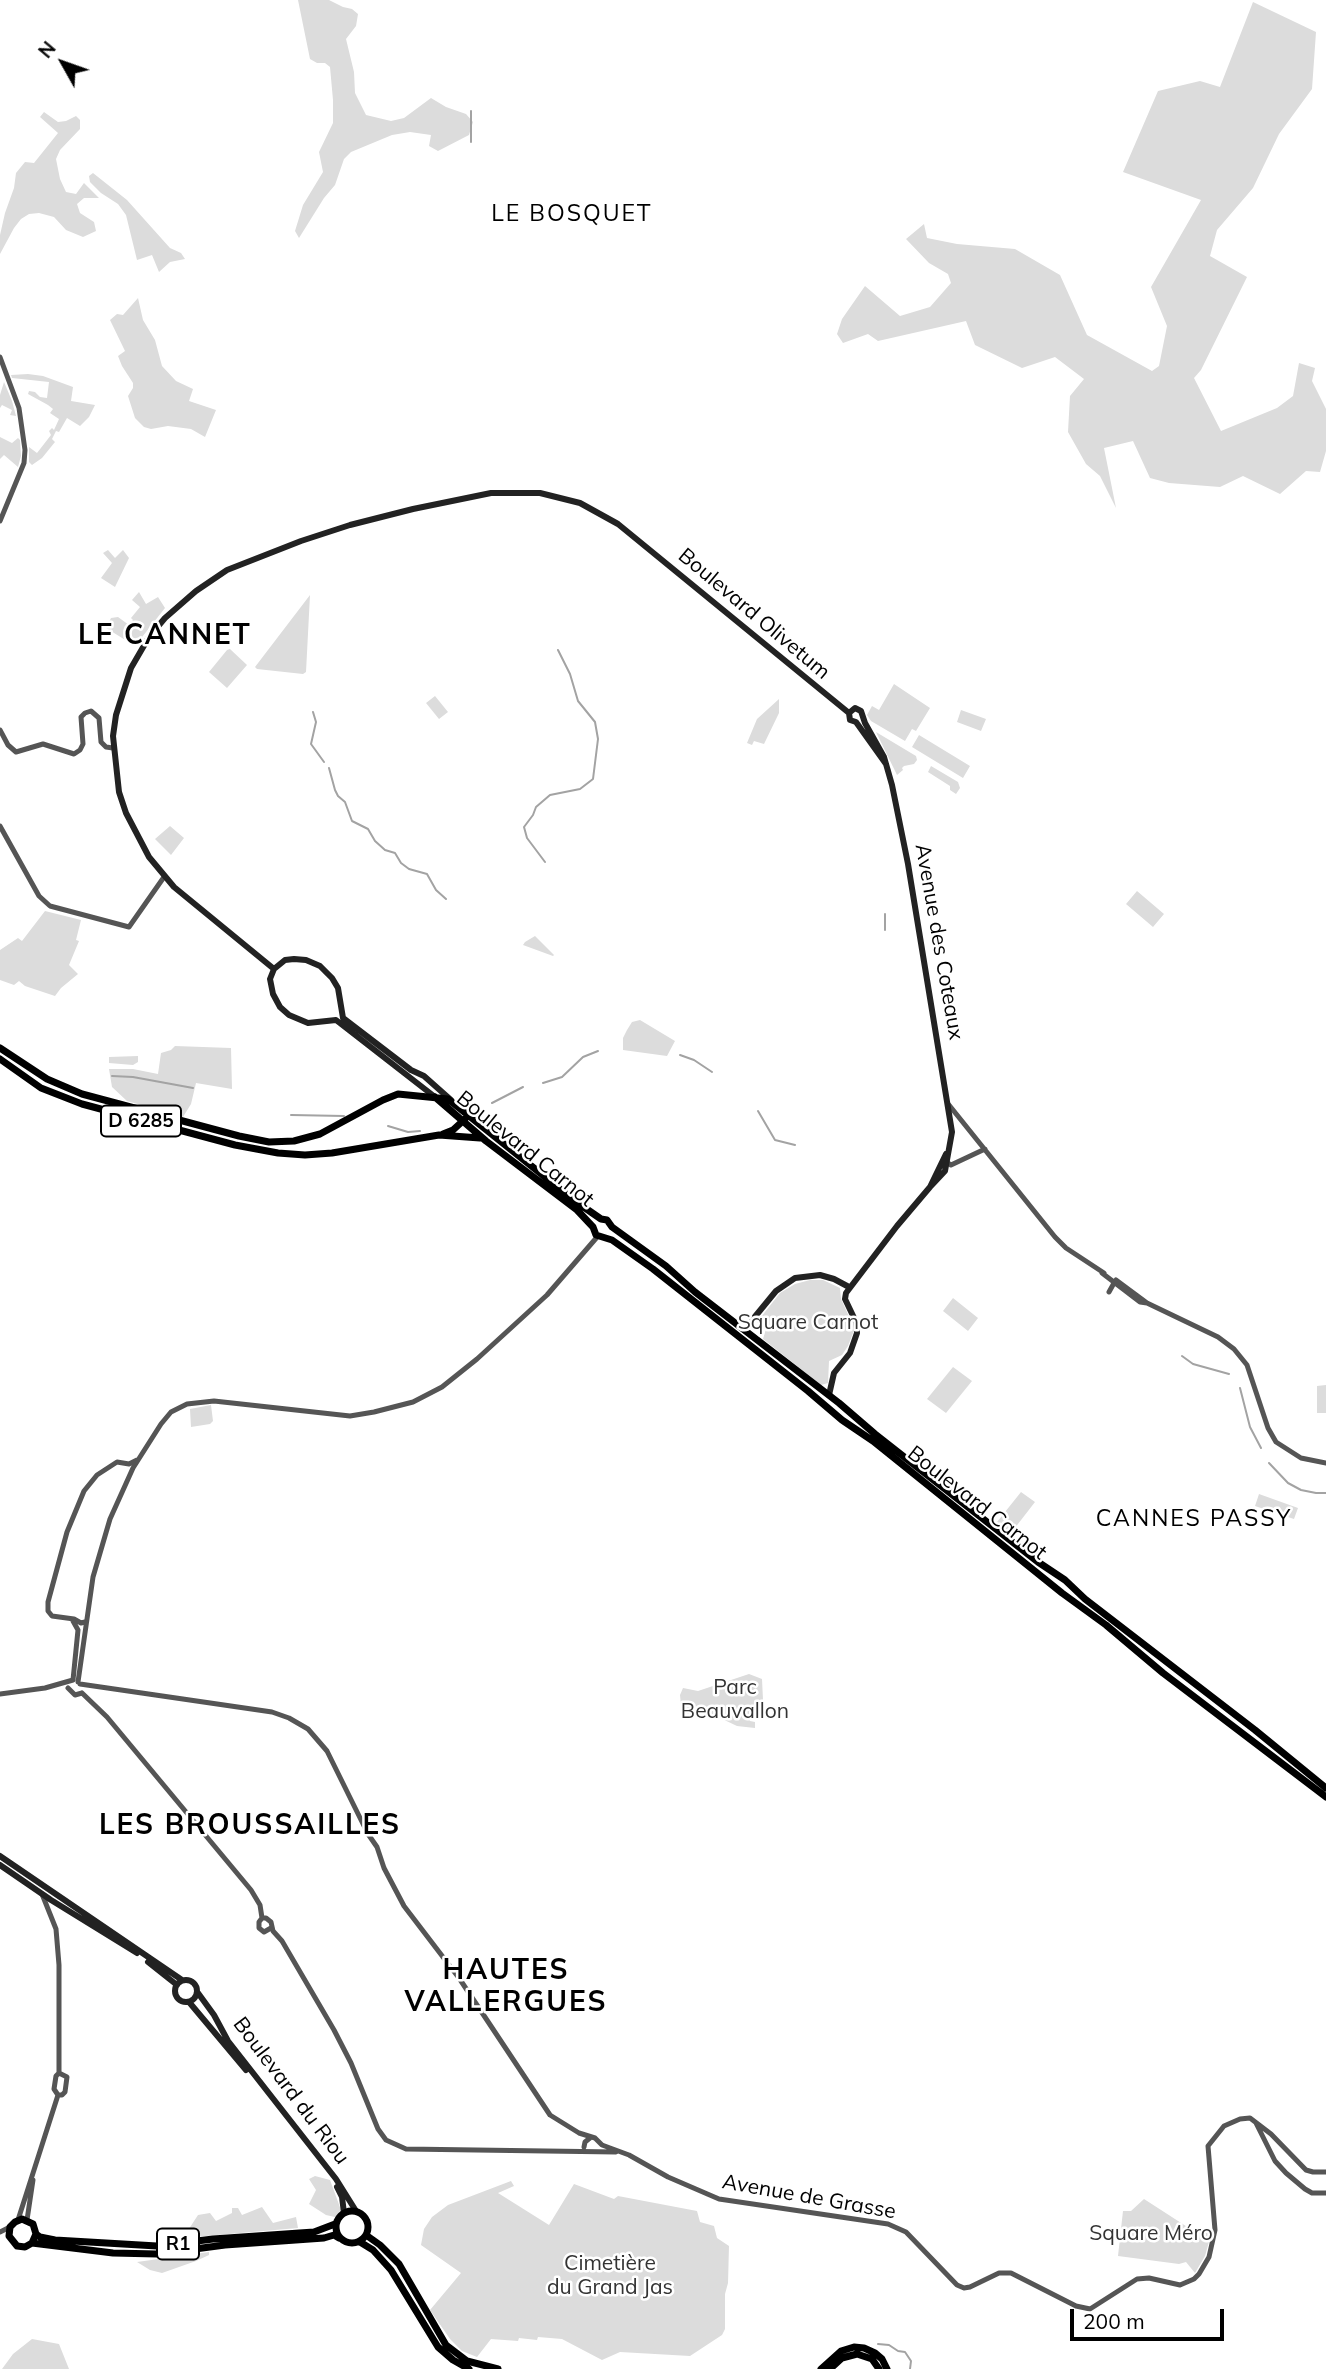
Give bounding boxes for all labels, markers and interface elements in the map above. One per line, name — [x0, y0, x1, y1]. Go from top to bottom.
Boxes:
north arrow — [28, 28, 98, 98]
text: N — [33, 36, 61, 63]
district label: LE BOSQUET — [493, 200, 651, 228]
street label: Boulevard Olivetum — [673, 543, 835, 685]
district label: LE CANNET — [79, 619, 251, 653]
street label: Avenue des Coteaux — [909, 842, 969, 1042]
street label: Boulevard Carnot — [451, 1086, 599, 1212]
road number: D 6285 — [101, 1106, 181, 1136]
park label: Square Carnot — [738, 1310, 878, 1336]
street label: Boulevard Carnot — [902, 1441, 1052, 1565]
district label: CANNES PASSY — [1097, 1505, 1291, 1533]
park label: Parc Beauvallon — [681, 1675, 789, 1725]
district label: LES BROUSSAILLES — [101, 1809, 399, 1843]
district label: HAUTES VALLERGUES — [406, 1954, 606, 2020]
street label: Boulevard du Riou — [227, 2012, 355, 2170]
street label: Avenue de Grasse — [720, 2169, 898, 2225]
park label: Square Méro — [1089, 2221, 1213, 2247]
road number: R1 — [157, 2228, 199, 2260]
park label: Cimetière du Grand Jas — [547, 2251, 673, 2301]
scale bar — [1074, 2296, 1228, 2340]
text: 200 m — [1083, 2308, 1145, 2334]

